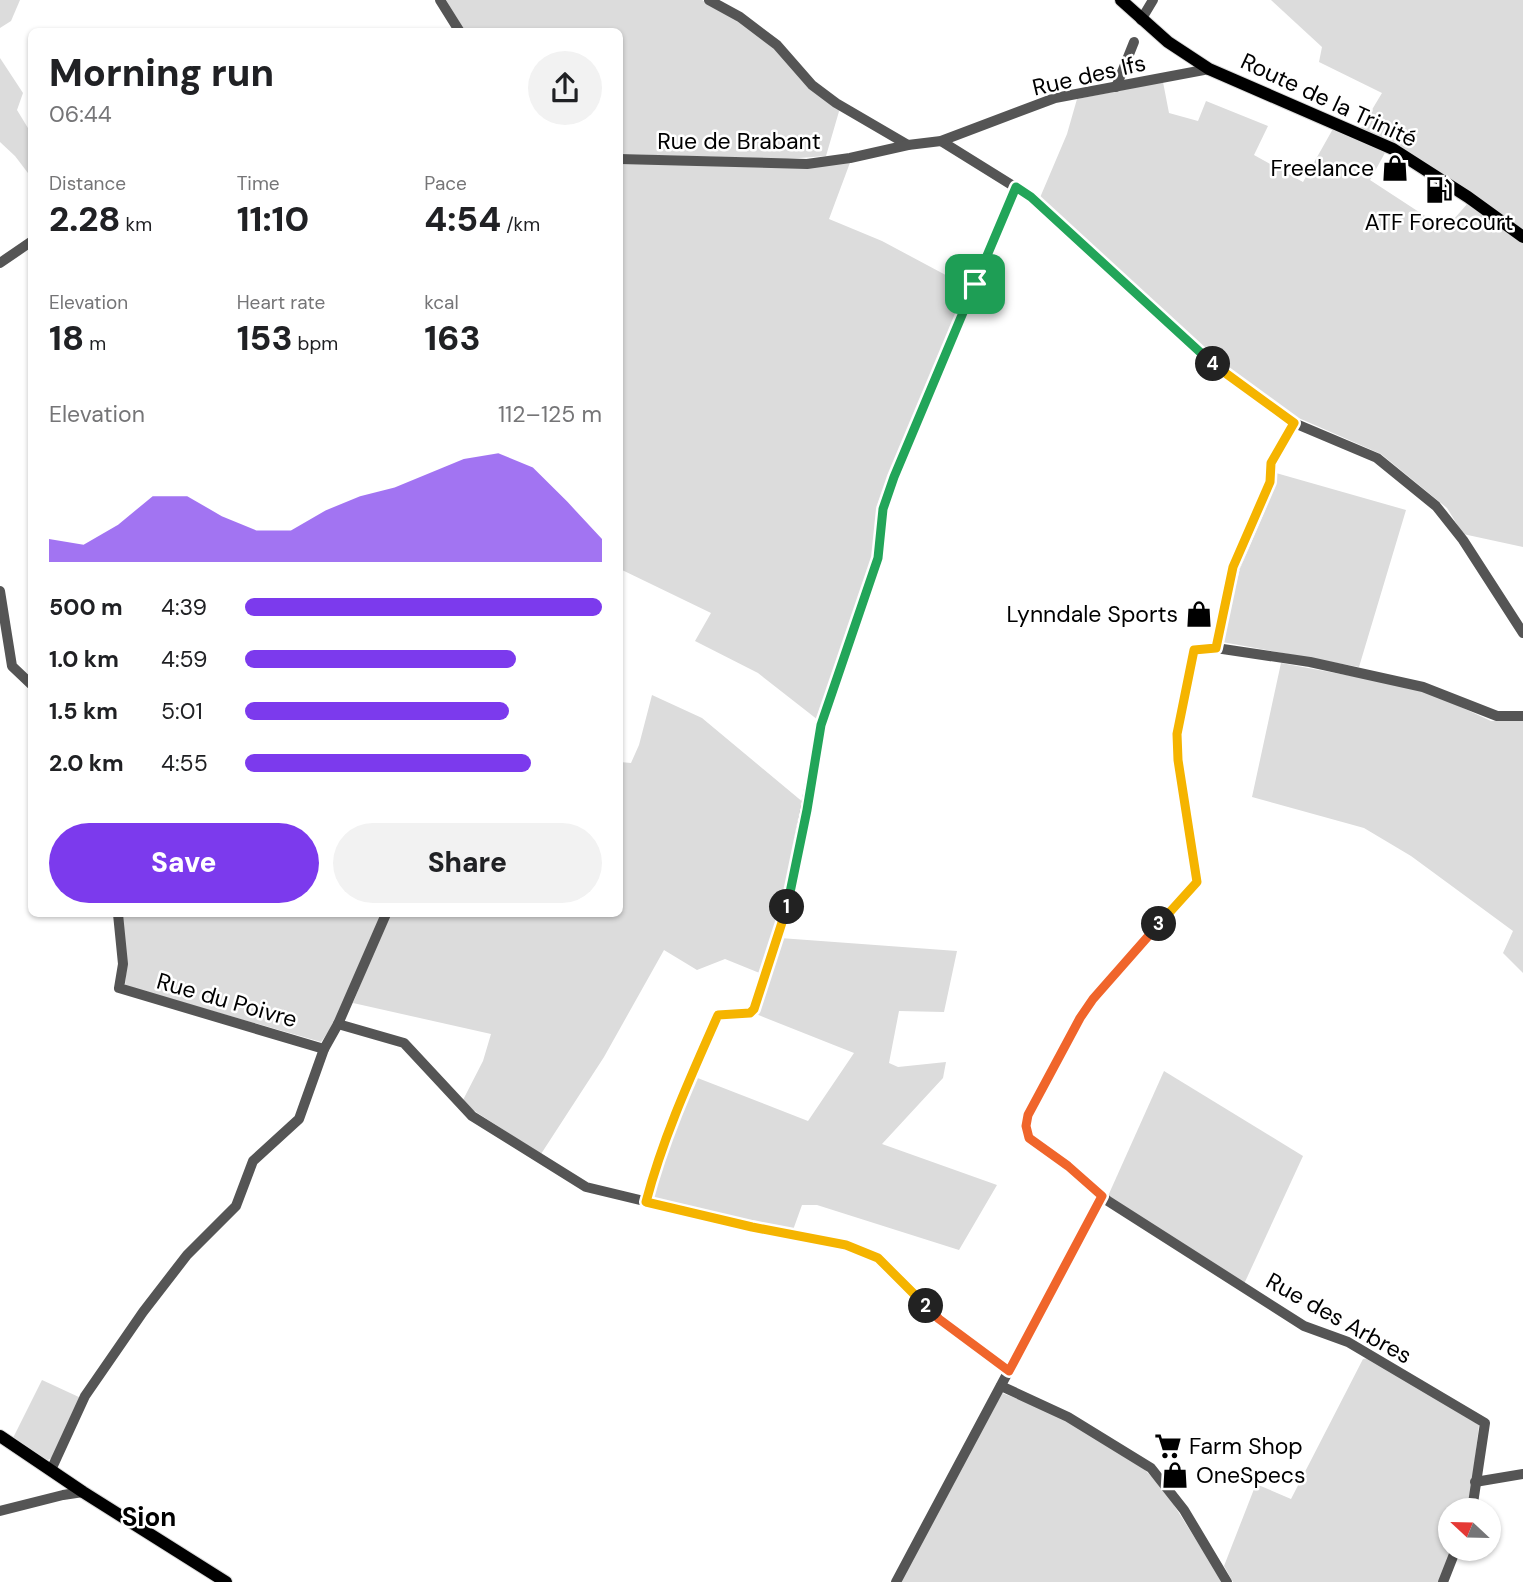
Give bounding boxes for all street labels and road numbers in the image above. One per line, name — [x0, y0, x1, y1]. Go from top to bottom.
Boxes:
street label: Route de la Trinité — [1236, 46, 1422, 154]
street label: Rue des Ifs — [1029, 47, 1149, 103]
street label: Rue de Brabant — [657, 126, 821, 156]
street label: Rue du Poivre — [153, 966, 301, 1034]
street label: Rue des Arbres — [1261, 1266, 1417, 1370]

